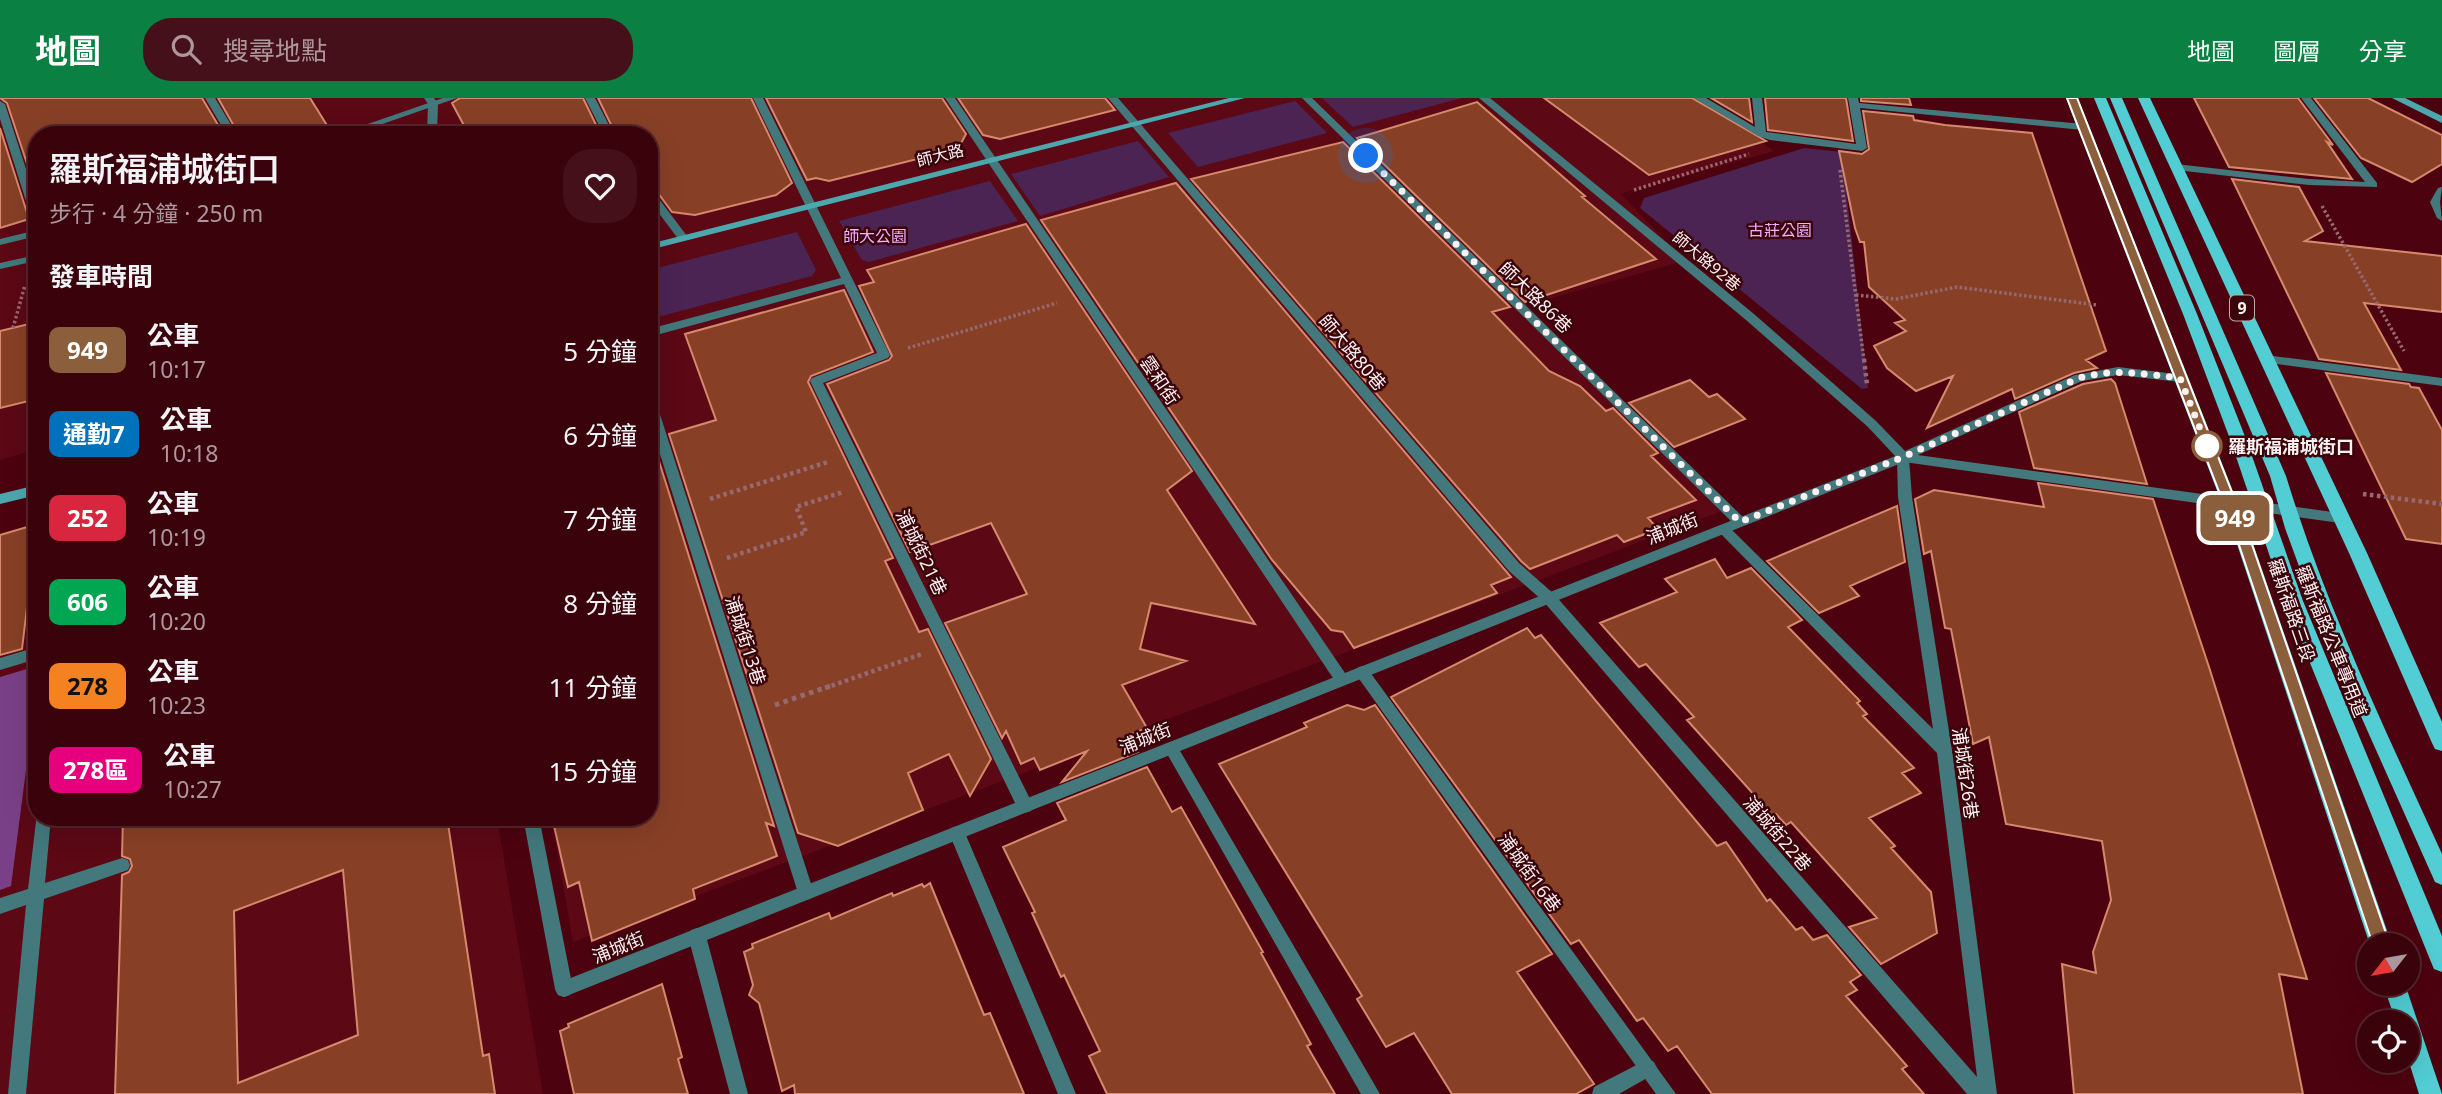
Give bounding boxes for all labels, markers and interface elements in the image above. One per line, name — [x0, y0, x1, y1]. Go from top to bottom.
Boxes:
search box — [143, 18, 633, 81]
text: 地圖 — [35, 28, 101, 73]
icon: search — [167, 30, 205, 68]
text: 搜尋地點 — [223, 32, 327, 68]
text: 地圖 — [2187, 34, 2235, 67]
text: 圖層 — [2273, 34, 2321, 67]
text: 分享 — [2359, 34, 2407, 67]
your location — [1348, 138, 1383, 173]
street label: 師大路 — [914, 139, 966, 171]
text: 羅斯福浦城街口 — [49, 146, 280, 191]
button: heart — [563, 149, 637, 223]
text: 步行 · 4 分鐘 · 250 m — [49, 197, 263, 229]
park label: 古莊公園 — [1748, 219, 1812, 241]
park label: 師大公園 — [843, 225, 907, 247]
street label: 師大路92巷 — [1668, 226, 1746, 296]
street label: 師大路86巷 — [1494, 256, 1578, 338]
text: 發車時間 — [49, 258, 153, 294]
road number: 9 — [2230, 296, 2254, 320]
street label: 師大路80巷 — [1314, 309, 1392, 395]
text: 公車 — [147, 317, 199, 353]
text: 949 — [67, 333, 108, 366]
text: 5 分鐘 — [563, 333, 637, 369]
street label: 雲和街 — [1135, 351, 1185, 409]
text: 10:17 — [147, 353, 206, 385]
text: 公車 — [160, 401, 212, 437]
text: 通勤7 — [63, 417, 125, 450]
text: 6 分鐘 — [563, 417, 637, 453]
marker: 羅斯福浦城街口 — [2192, 431, 2222, 461]
place label: 羅斯福浦城街口 — [2228, 434, 2354, 458]
text: 10:18 — [160, 437, 219, 469]
text: 公車 — [147, 485, 199, 521]
line badge: 949 — [2195, 495, 2275, 541]
text: 252 — [67, 501, 108, 534]
text: 7 分鐘 — [563, 501, 637, 537]
text: 949 — [2214, 501, 2256, 534]
street label: 浦城街21巷 — [891, 505, 953, 599]
street label: 浦城街 — [1642, 507, 1702, 549]
text: 10:19 — [147, 521, 206, 553]
street label: 羅斯福路三段 — [2263, 555, 2321, 665]
street label: 羅斯福路公車專用道 — [2291, 561, 2373, 721]
text: 公車 — [147, 569, 199, 605]
text: 606 — [67, 585, 108, 618]
text: 8 分鐘 — [563, 585, 637, 621]
street label: 浦城街13巷 — [720, 592, 772, 688]
text: 10:20 — [147, 605, 206, 637]
text: 公車 — [147, 653, 199, 689]
text: 278 — [67, 669, 108, 702]
text: 11 分鐘 — [548, 669, 637, 705]
text: 10:23 — [147, 689, 206, 721]
street label: 浦城街 — [1115, 717, 1175, 759]
street label: 浦城街26巷 — [1948, 725, 1984, 821]
text: 公車 — [163, 737, 215, 773]
text: 278區 — [63, 753, 128, 786]
text: 15 分鐘 — [548, 753, 637, 789]
text: 10:27 — [163, 773, 222, 805]
street label: 浦城街22巷 — [1739, 790, 1817, 876]
street label: 浦城街16巷 — [1493, 827, 1567, 917]
street label: 浦城街 — [588, 926, 648, 968]
north arrow — [2357, 933, 2420, 996]
map controls — [2357, 933, 2420, 1073]
button: locate — [2357, 1010, 2420, 1073]

